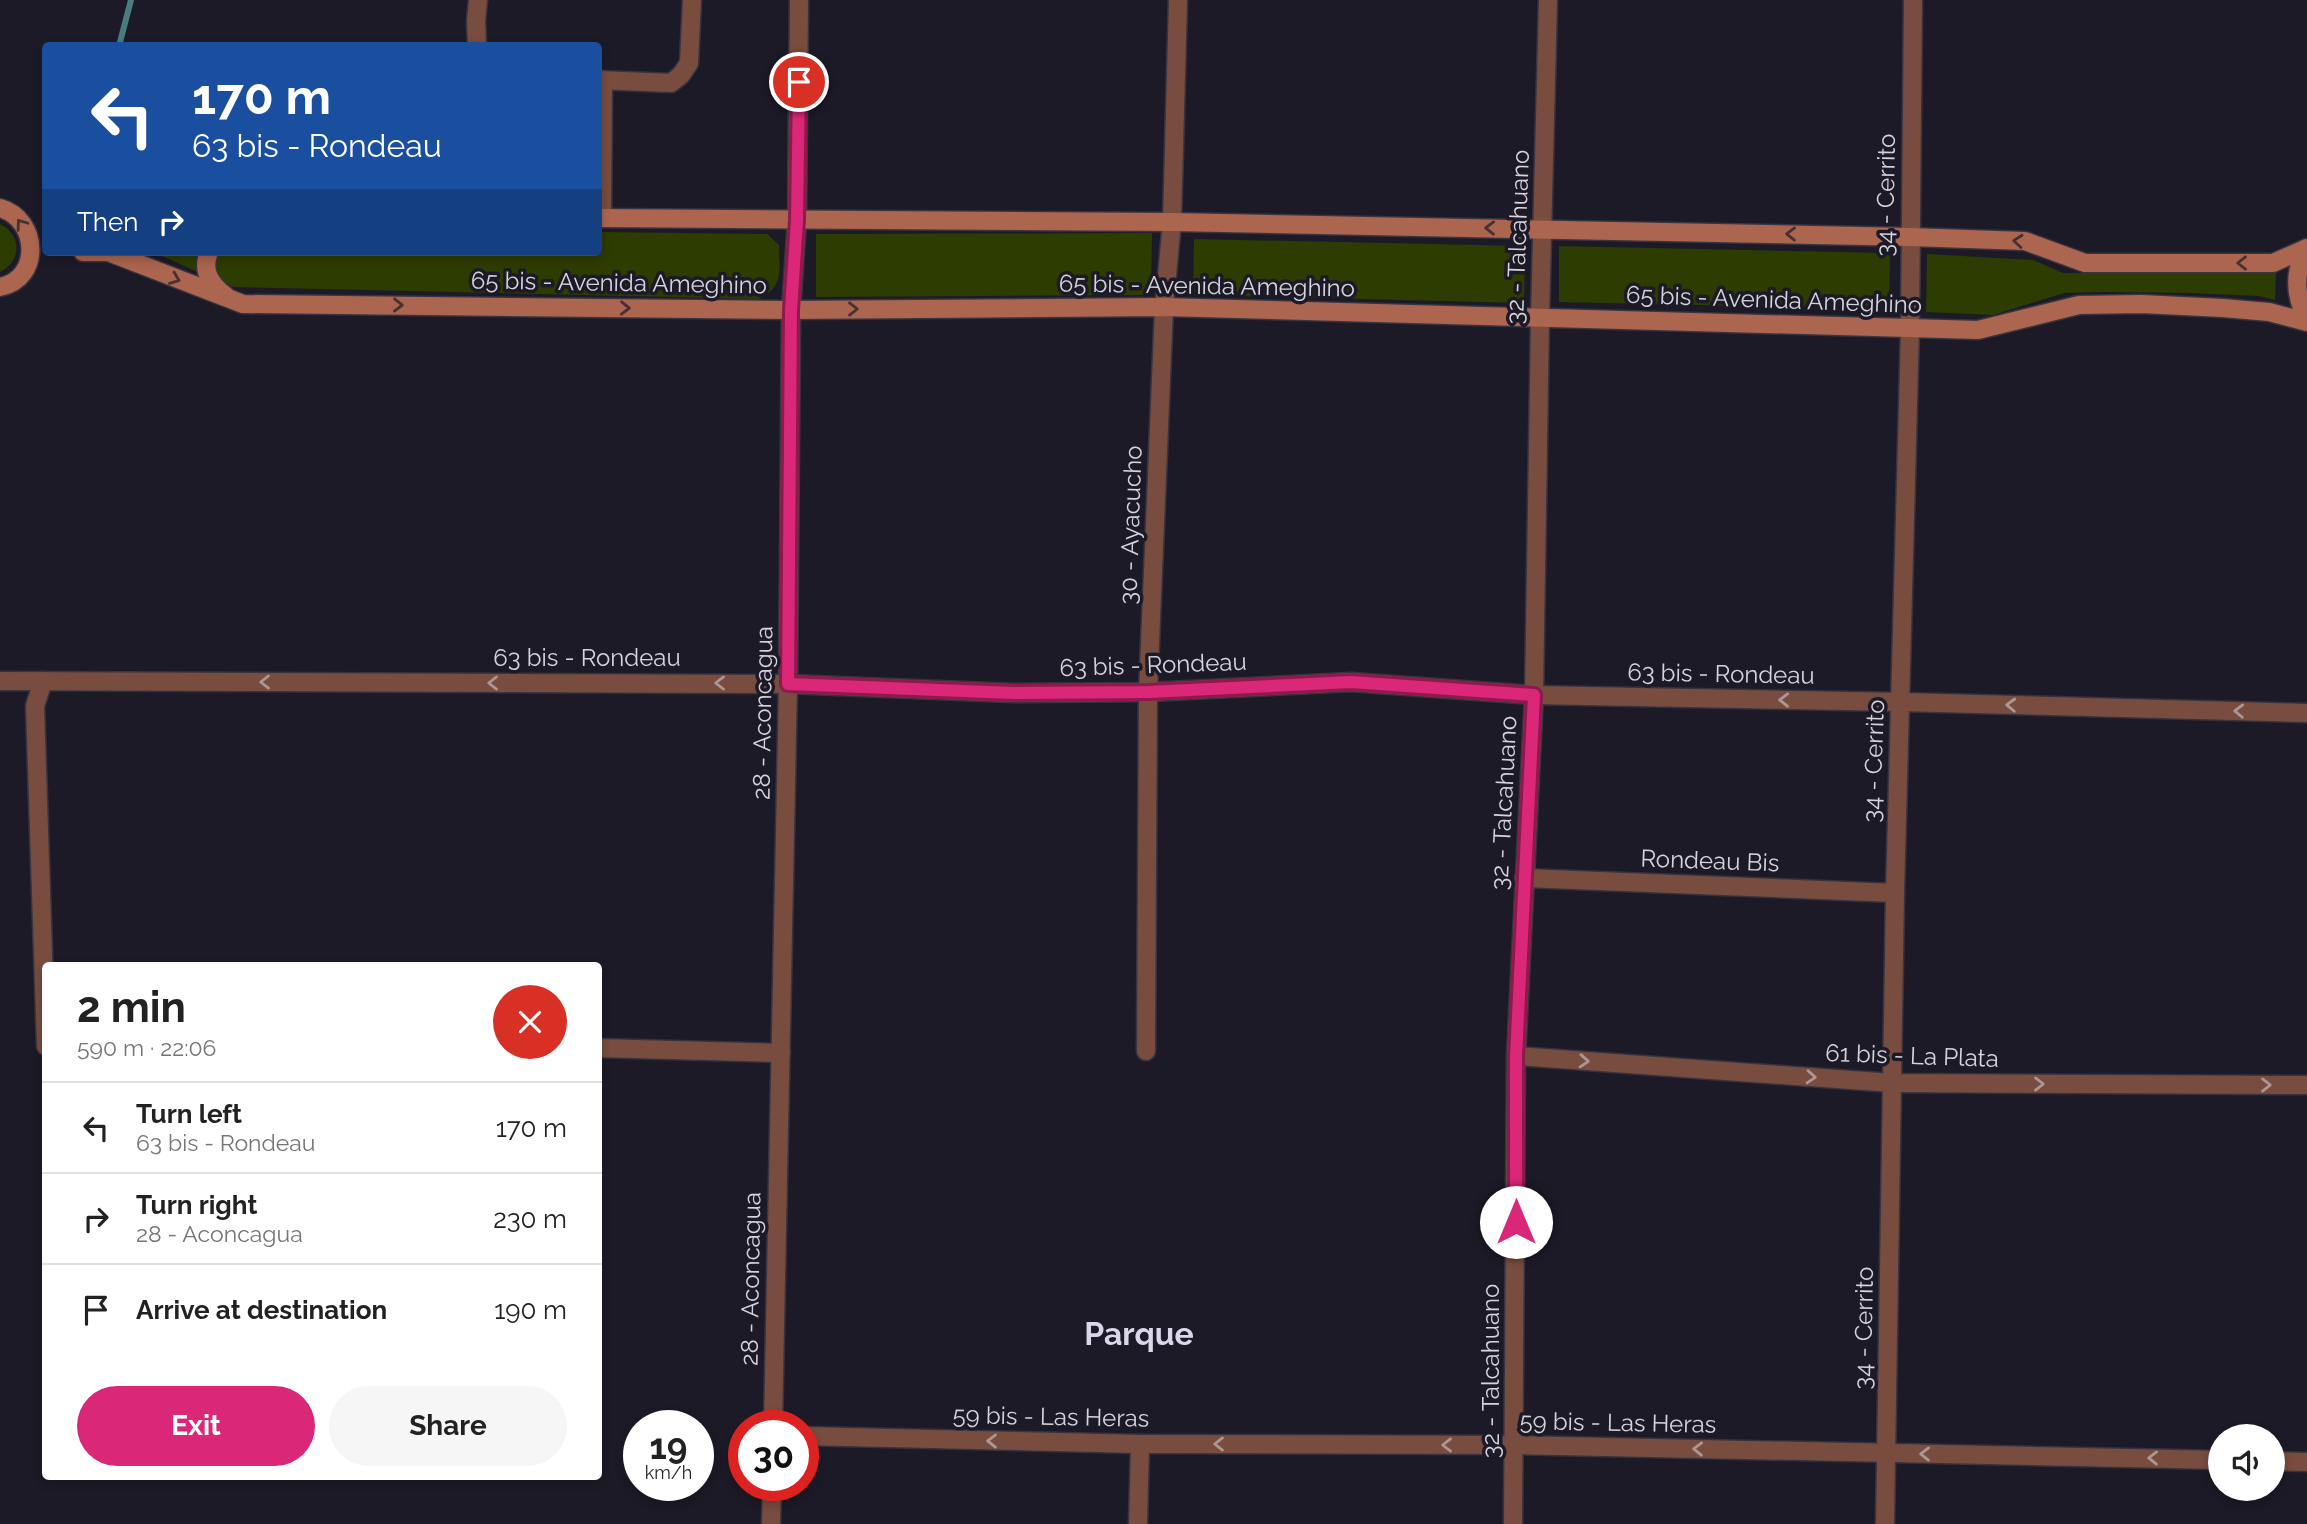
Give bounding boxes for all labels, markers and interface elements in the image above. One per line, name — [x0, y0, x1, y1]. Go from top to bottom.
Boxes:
pin — [769, 52, 829, 112]
icon: arrive — [780, 63, 818, 101]
text: 170 m — [192, 68, 331, 125]
icon: left — [77, 70, 168, 161]
text: 63 bis - Rondeau — [192, 127, 442, 164]
street label: 34 - Cerrito — [1870, 133, 1901, 257]
street label: 32 - Talcahuano — [1500, 149, 1535, 325]
icon: right — [152, 203, 190, 241]
text: Then — [77, 207, 138, 237]
one-way arrow — [17, 220, 29, 232]
one-way arrow — [1484, 220, 1495, 236]
one-way arrow — [1785, 227, 1796, 242]
one-way arrow — [2013, 234, 2024, 249]
one-way arrow — [2236, 255, 2247, 271]
street label: 65 bis - Avenida Ameghino — [471, 265, 767, 300]
street label: 65 bis - Avenida Ameghino — [1059, 268, 1355, 303]
one-way arrow — [168, 270, 180, 284]
street label: 65 bis - Avenida Ameghino — [1626, 280, 1922, 319]
one-way arrow — [393, 297, 403, 313]
one-way arrow — [620, 300, 631, 316]
one-way arrow — [848, 301, 858, 317]
street label: 30 - Ayacucho — [1113, 445, 1148, 605]
street label: 28 - Aconcagua — [746, 626, 779, 800]
street label: 63 bis - Rondeau — [493, 643, 681, 672]
street label: 63 bis - Rondeau — [1059, 647, 1247, 682]
street label: 63 bis - Rondeau — [1627, 657, 1815, 690]
one-way arrow — [259, 674, 270, 690]
one-way arrow — [487, 675, 497, 691]
one-way arrow — [714, 676, 725, 691]
one-way arrow — [1778, 692, 1789, 708]
one-way arrow — [2006, 697, 2016, 713]
street label: 34 - Cerrito — [1857, 699, 1890, 823]
one-way arrow — [2233, 704, 2244, 719]
street label: 32 - Talcahuano — [1484, 715, 1523, 891]
street label: Rondeau Bis — [1640, 844, 1780, 877]
text: 2 min — [77, 983, 186, 1032]
button: close — [493, 985, 567, 1059]
text: 590 m · 22:06 — [77, 1034, 216, 1061]
street label: 61 bis - La Plata — [1825, 1038, 1999, 1073]
one-way arrow — [1579, 1053, 1590, 1068]
one-way arrow — [1806, 1070, 1817, 1085]
one-way arrow — [2034, 1076, 2044, 1092]
one-way arrow — [2261, 1077, 2272, 1093]
text: Turn left — [136, 1099, 242, 1129]
icon: left — [77, 1109, 115, 1147]
text: 170 m — [496, 1113, 567, 1143]
text: 63 bis - Rondeau — [136, 1129, 316, 1156]
position arrow — [1479, 1185, 1553, 1259]
text: Turn right — [136, 1190, 257, 1220]
street label: 28 - Aconcagua — [734, 1192, 767, 1366]
icon: right — [77, 1200, 115, 1238]
text: 230 m — [493, 1204, 567, 1234]
text: 28 - Aconcagua — [136, 1220, 303, 1247]
street label: 34 - Cerrito — [1848, 1266, 1879, 1390]
street label: 32 - Talcahuano — [1476, 1284, 1505, 1458]
icon: arrive — [77, 1291, 115, 1329]
text: Arrive at destination — [136, 1295, 387, 1325]
text: 190 m — [494, 1295, 567, 1325]
district label: Parque — [1084, 1315, 1194, 1352]
button: Exit — [77, 1386, 315, 1466]
button: Share — [329, 1386, 567, 1466]
street label: 59 bis - Las Heras — [952, 1400, 1150, 1433]
street label: 59 bis - Las Heras — [1519, 1406, 1717, 1439]
speed limit sign: 30 — [728, 1410, 819, 1501]
map controls — [2208, 1424, 2285, 1501]
button: sound — [2208, 1424, 2285, 1501]
text: 19 — [650, 1426, 687, 1467]
one-way arrow — [986, 1433, 997, 1448]
one-way arrow — [1214, 1436, 1224, 1452]
one-way arrow — [1441, 1437, 1452, 1453]
one-way arrow — [1692, 1441, 1703, 1456]
one-way arrow — [1919, 1446, 1930, 1462]
one-way arrow — [2147, 1451, 2158, 1466]
text: km/h — [645, 1462, 692, 1483]

